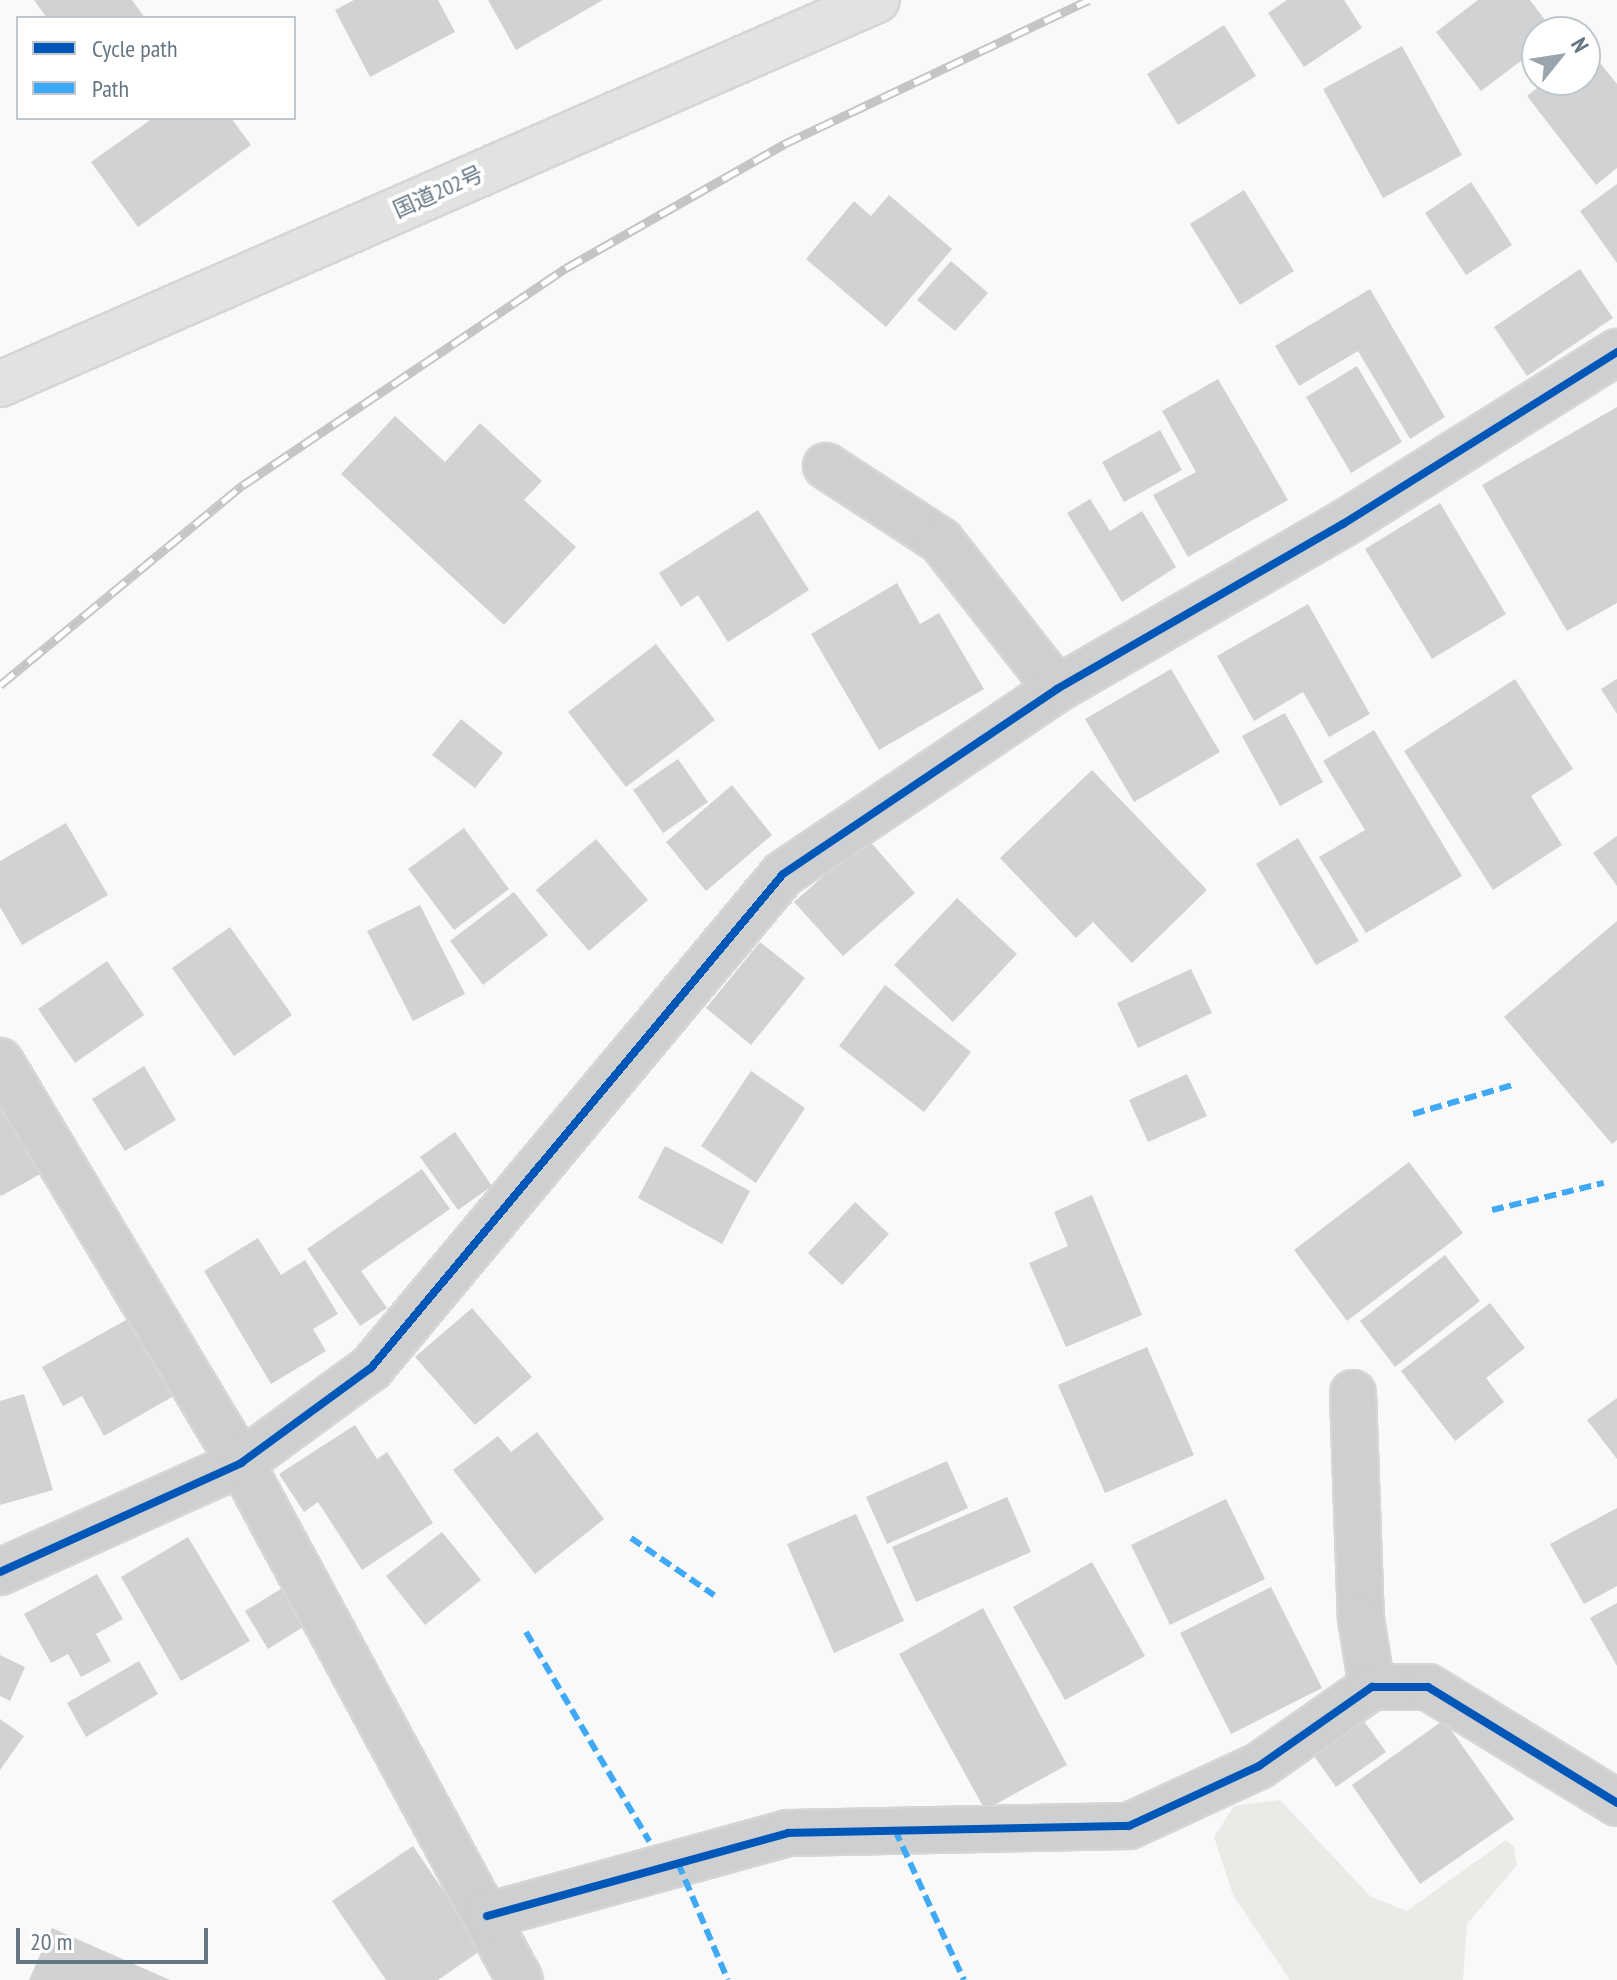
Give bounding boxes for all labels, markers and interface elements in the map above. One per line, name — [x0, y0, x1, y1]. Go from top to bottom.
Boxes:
legend — [16, 16, 296, 120]
north arrow — [1521, 16, 1601, 96]
text: Cycle path — [92, 33, 178, 64]
text: N — [1565, 33, 1595, 57]
text: Path — [92, 73, 129, 104]
street label: 国道202号 — [389, 160, 487, 224]
scale bar — [20, 1912, 212, 1962]
text: 20 m — [30, 1926, 72, 1957]

